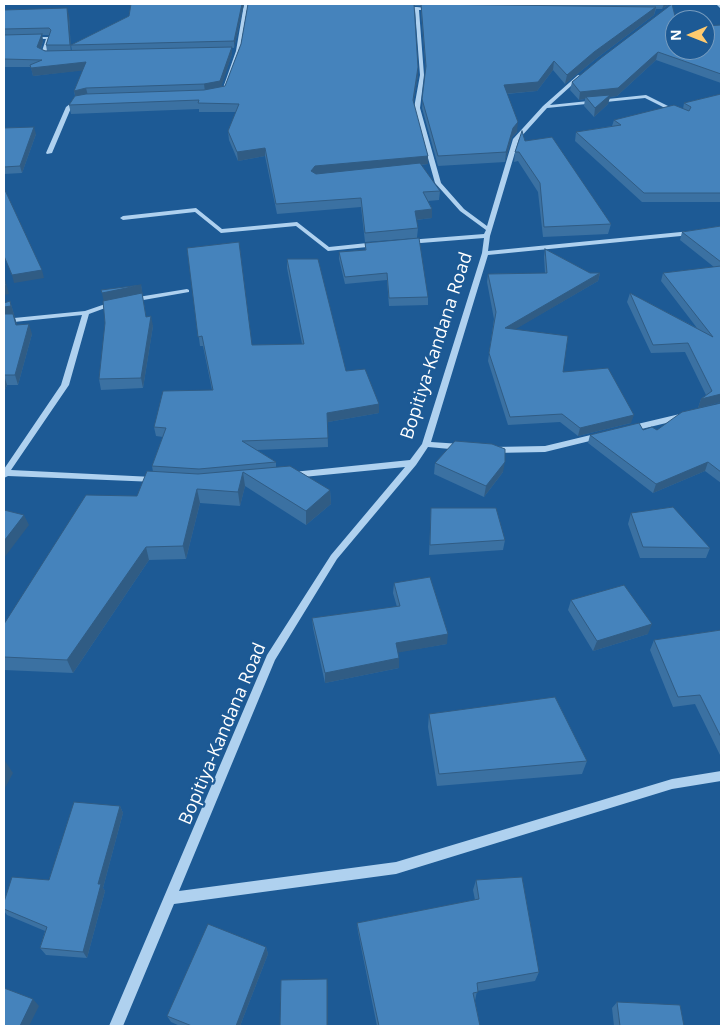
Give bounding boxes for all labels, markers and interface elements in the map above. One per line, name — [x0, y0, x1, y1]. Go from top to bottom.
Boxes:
north arrow — [665, 10, 715, 60]
text: N — [666, 29, 685, 41]
street label: Bopitiya-Kandana Road — [397, 250, 477, 442]
street label: Bopitiya-Kandana Road — [175, 640, 271, 828]

